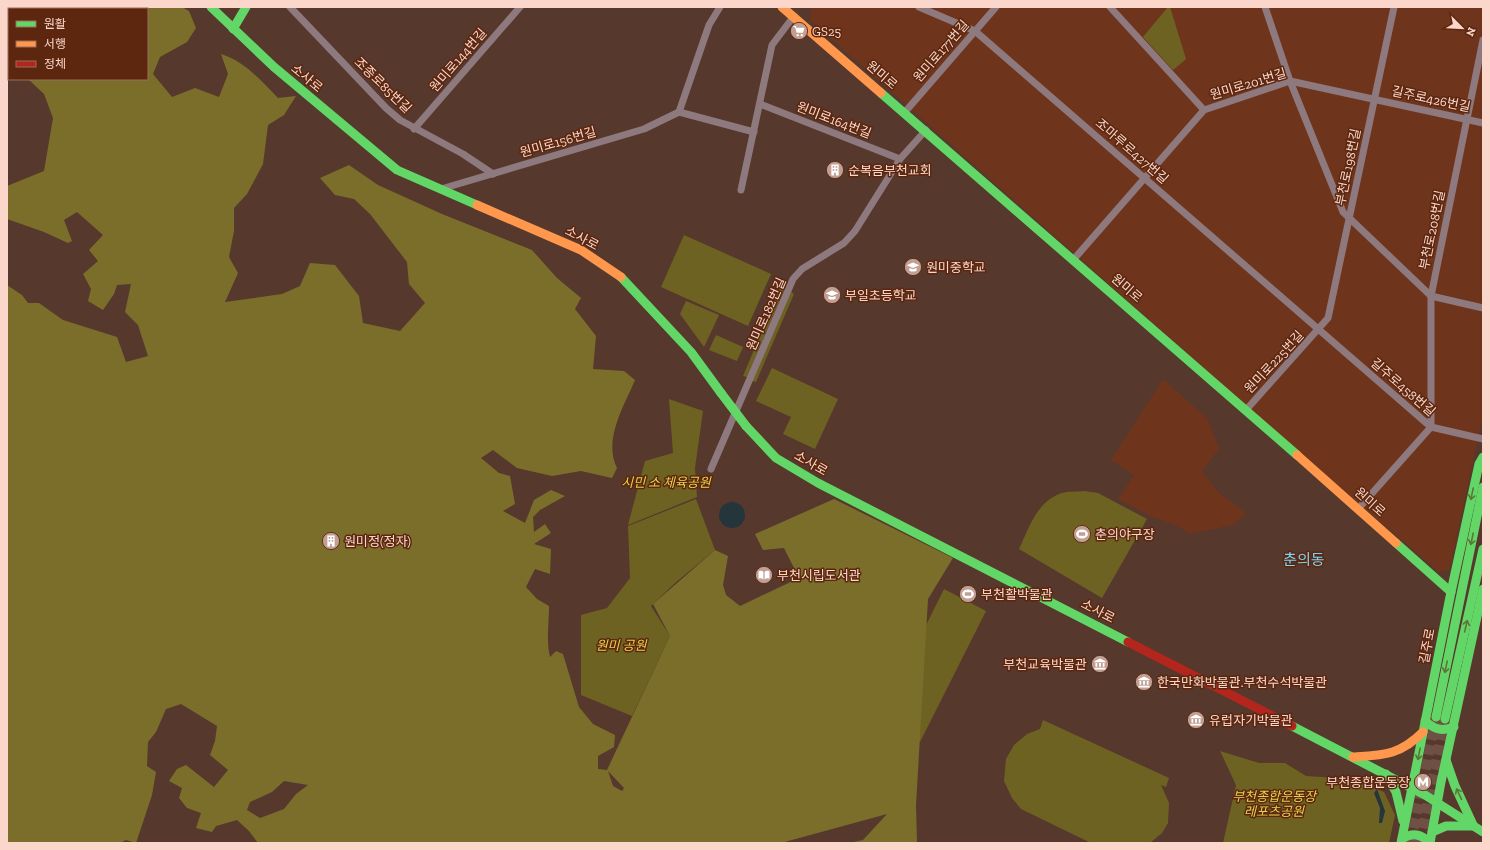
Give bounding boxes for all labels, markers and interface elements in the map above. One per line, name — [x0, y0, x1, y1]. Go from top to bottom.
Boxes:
legend — [8, 8, 148, 80]
north arrow — [1442, 8, 1482, 48]
text: 원활 — [44, 17, 66, 31]
street label: 원미로177번길 — [910, 17, 972, 85]
supermarket icon: GS25 — [789, 21, 809, 41]
place label: GS25 — [812, 24, 842, 39]
street label: 원미로144번길 — [426, 25, 490, 95]
text: N — [1463, 25, 1478, 39]
text: 서행 — [44, 37, 66, 51]
street label: 조종로85번길 — [351, 54, 415, 116]
text: 정체 — [44, 57, 66, 71]
street label: 원미로 — [864, 58, 900, 92]
street label: 소사로 — [288, 61, 326, 95]
street label: 원미로201번길 — [1208, 65, 1288, 103]
street label: 길주로426번길 — [1390, 83, 1472, 115]
street label: 원미로164번길 — [795, 99, 873, 141]
street label: 조마루로427번길 — [1093, 115, 1171, 187]
street label: 원미로156번길 — [518, 124, 598, 160]
street label: 부천로198번길 — [1332, 127, 1364, 207]
building icon: 순복음부천교회 — [825, 160, 845, 180]
place label: 순복음부천교회 — [848, 163, 932, 178]
street label: 부천로208번길 — [1416, 189, 1448, 271]
street label: 소사로 — [563, 223, 601, 253]
school or university icon: 원미중학교 — [903, 257, 923, 277]
place label: 원미중학교 — [926, 260, 986, 275]
street label: 원미로 — [1109, 271, 1145, 305]
street label: 원미로182번길 — [743, 275, 789, 353]
school or university icon: 부일초등학교 — [822, 285, 842, 305]
place label: 부일초등학교 — [845, 288, 917, 303]
street label: 원미로225번길 — [1241, 328, 1307, 396]
street label: 길주로458번길 — [1368, 355, 1438, 419]
street label: 소사로 — [792, 448, 830, 478]
park label: 시민 소 체육공원 — [621, 475, 712, 490]
street label: 원미로 — [1352, 484, 1388, 520]
one-way arrow — [1468, 487, 1476, 500]
sports icon: 춘의야구장 — [1072, 524, 1092, 544]
place label: 춘의야구장 — [1095, 527, 1155, 542]
building icon: 원미정(정자) — [321, 531, 341, 551]
one-way arrow — [1468, 532, 1476, 545]
place label: 원미정(정자) — [344, 534, 411, 549]
district label: 춘의동 — [1283, 551, 1325, 569]
library icon: 부천시립도서관 — [754, 565, 774, 585]
place label: 부천시립도서관 — [777, 568, 861, 583]
sports icon: 부천활박물관 — [958, 584, 978, 604]
place label: 부천활박물관 — [981, 587, 1053, 602]
street label: 소사로 — [1079, 596, 1117, 626]
one-way arrow — [1462, 620, 1470, 633]
street label: 길주로 — [1416, 627, 1438, 665]
park label: 원미 공원 — [596, 638, 647, 653]
museum icon: 부천교육박물관 — [1090, 654, 1110, 674]
place label: 부천교육박물관 — [1003, 657, 1087, 672]
one-way arrow — [1442, 660, 1450, 673]
museum icon: 한국만화박물관.부천수석박물관 — [1134, 672, 1154, 692]
place label: 한국만화박물관.부천수석박물관 — [1157, 675, 1327, 690]
museum icon: 유럽자기박물관 — [1186, 710, 1206, 730]
place label: 유럽자기박물관 — [1209, 713, 1293, 728]
one-way arrow — [1414, 747, 1422, 760]
metro station icon: 부천종합운동장 — [1413, 772, 1433, 792]
place label: 부천종합운동장 — [1326, 775, 1410, 790]
one-way arrow — [1455, 788, 1462, 800]
park label: 부천종합운동장 레포츠공원 — [1232, 789, 1318, 819]

